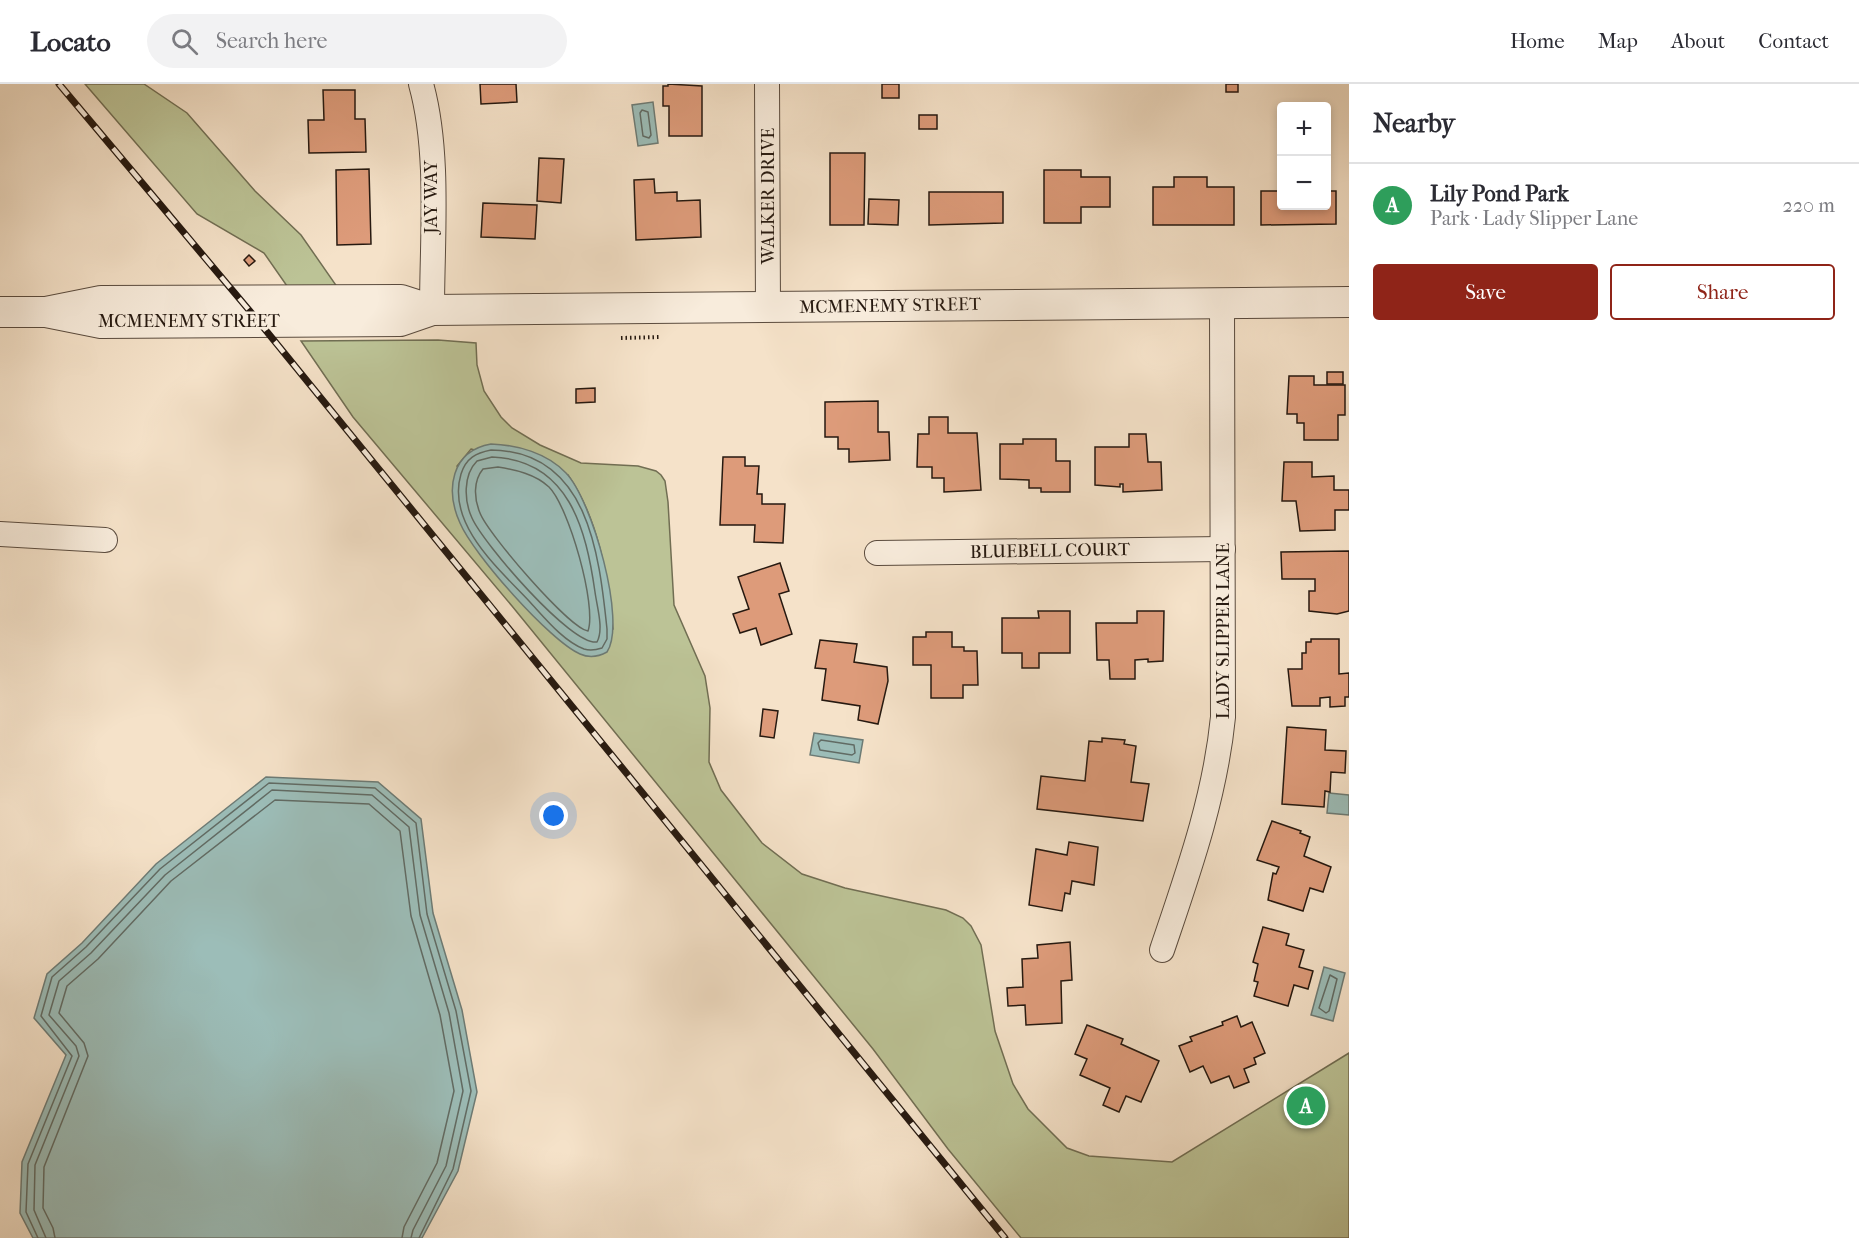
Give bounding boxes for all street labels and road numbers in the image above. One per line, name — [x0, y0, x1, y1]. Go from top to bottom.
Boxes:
street label: WALKER DRIVE — [758, 128, 779, 265]
street label: JAY WAY — [421, 159, 442, 236]
street label: MCMENEMY STREET — [799, 294, 982, 318]
street label: MCMENEMY STREET — [98, 311, 281, 332]
street label: BLUEBELL COURT — [970, 539, 1131, 563]
street label: LADY SLIPPER LANE — [1213, 543, 1234, 719]

